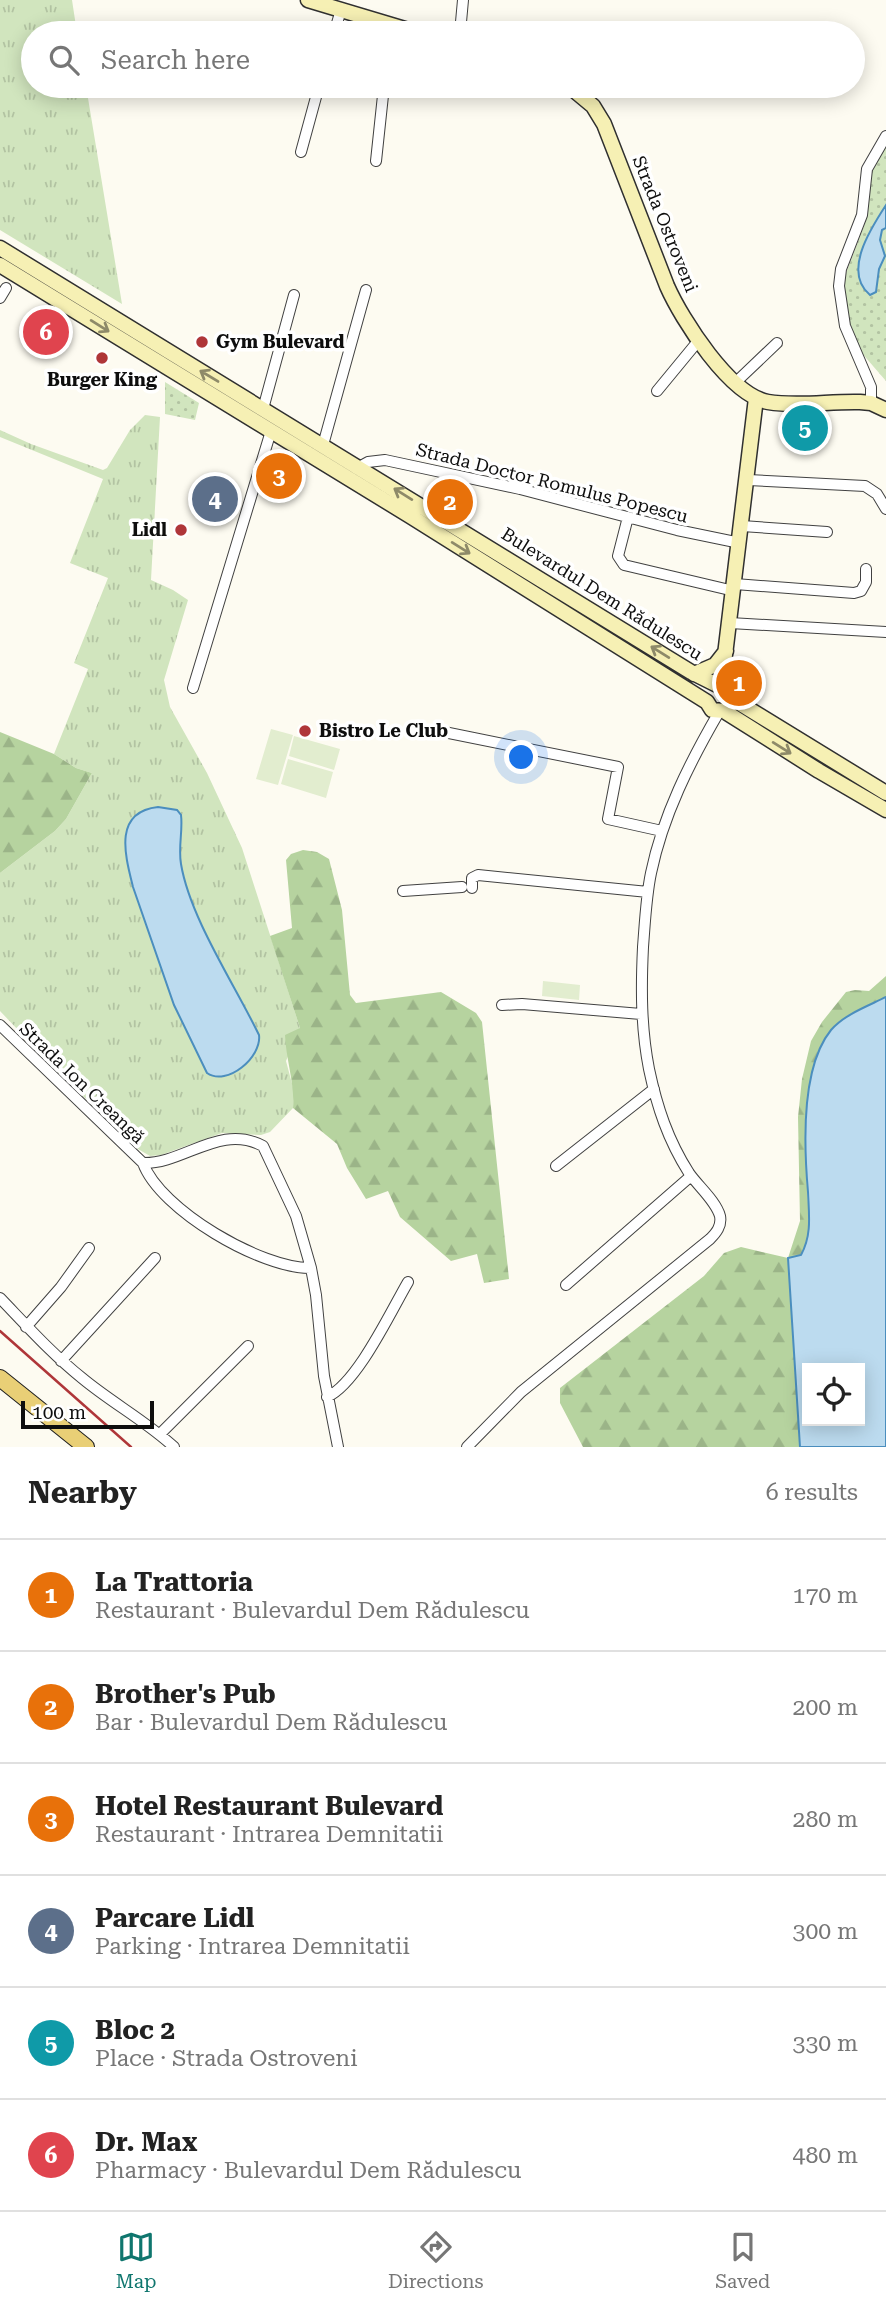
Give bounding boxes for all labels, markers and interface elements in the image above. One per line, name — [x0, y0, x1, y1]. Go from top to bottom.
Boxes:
search box — [21, 21, 865, 98]
icon: search — [45, 41, 83, 79]
text: Search here — [101, 45, 250, 75]
street label: Strada Ostroveni — [629, 153, 702, 295]
pin: 6 — [23, 306, 69, 358]
one-way arrow — [89, 320, 109, 334]
place label: Gym Bulevard — [216, 331, 345, 352]
marker: Gym Bulevard — [194, 334, 210, 350]
marker: Burger King — [94, 350, 110, 366]
place label: Burger King — [47, 369, 158, 390]
one-way arrow — [200, 369, 220, 383]
pin: 5 — [782, 402, 828, 454]
street label: Strada Doctor Romulus Popescu — [414, 439, 690, 527]
pin: 3 — [256, 450, 302, 502]
pin: 4 — [192, 473, 238, 525]
pin: 2 — [427, 476, 473, 528]
one-way arrow — [394, 487, 414, 501]
place label: Lidl — [132, 519, 167, 540]
marker: Lidl — [173, 522, 189, 538]
street label: Bulevardul Dem Rădulescu — [498, 523, 707, 664]
one-way arrow — [450, 541, 470, 555]
one-way arrow — [650, 645, 670, 659]
pin: 1 — [716, 657, 762, 709]
place label: Bistro Le Club — [319, 720, 448, 741]
marker: Bistro Le Club — [297, 723, 313, 739]
your location — [504, 740, 538, 774]
one-way arrow — [771, 741, 791, 755]
street label: Strada Ion Creangă — [16, 1018, 149, 1148]
map controls — [802, 1363, 865, 1426]
button: locate — [802, 1363, 865, 1426]
scale bar — [21, 1398, 154, 1430]
text: 100 m — [32, 1401, 86, 1424]
text: Nearby — [28, 1475, 137, 1510]
text: 6 results — [766, 1479, 858, 1506]
text: La Trattoria — [95, 1567, 253, 1597]
text: 1 — [45, 1582, 57, 1609]
text: 170 m — [793, 1582, 858, 1609]
text: Restaurant · Bulevardul Dem Rădulescu — [95, 1597, 530, 1624]
text: Brother's Pub — [95, 1679, 276, 1709]
text: 2 — [45, 1694, 57, 1721]
text: 200 m — [793, 1694, 858, 1721]
text: Bar · Bulevardul Dem Rădulescu — [95, 1709, 447, 1736]
text: Hotel Restaurant Bulevard — [95, 1791, 443, 1821]
text: 3 — [45, 1806, 57, 1833]
text: 280 m — [793, 1806, 858, 1833]
text: Restaurant · Intrarea Demnitatii — [95, 1821, 443, 1848]
text: Parcare Lidl — [95, 1903, 254, 1933]
text: 4 — [45, 1918, 57, 1945]
text: 300 m — [793, 1918, 858, 1945]
text: Parking · Intrarea Demnitatii — [95, 1933, 410, 1960]
text: Bloc 2 — [95, 2015, 175, 2045]
text: 5 — [45, 2030, 57, 2057]
text: 330 m — [793, 2030, 858, 2057]
text: Place · Strada Ostroveni — [95, 2045, 358, 2072]
text: Dr. Max — [95, 2127, 197, 2157]
text: 6 — [45, 2142, 57, 2169]
text: 480 m — [793, 2142, 858, 2169]
text: Pharmacy · Bulevardul Dem Rădulescu — [95, 2157, 521, 2184]
tab: Map — [116, 2228, 156, 2293]
tab: Directions — [388, 2228, 484, 2293]
tab: Saved — [715, 2228, 770, 2293]

